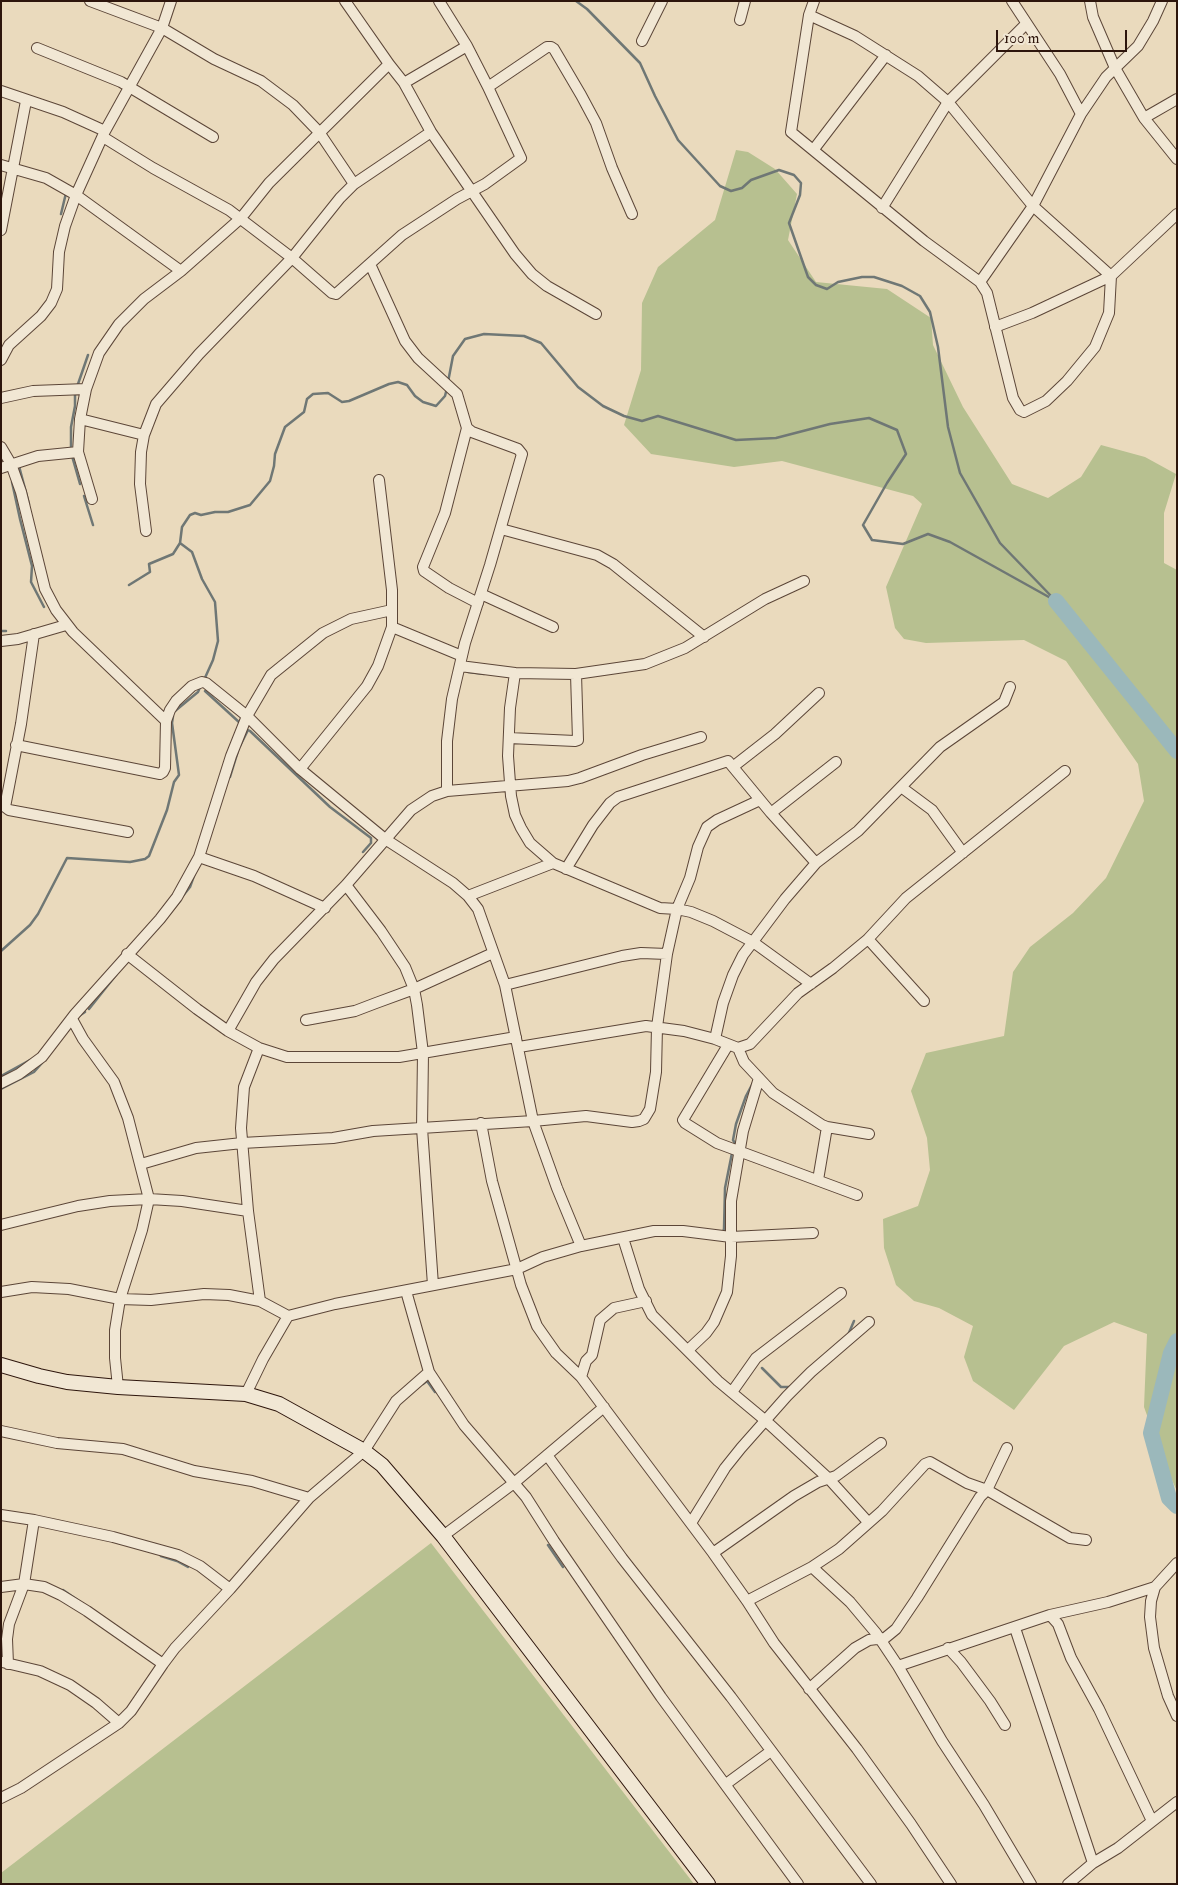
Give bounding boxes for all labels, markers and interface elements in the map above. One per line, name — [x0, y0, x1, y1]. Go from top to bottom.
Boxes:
scale bar — [998, 20, 1129, 52]
text: 100 m — [1004, 29, 1039, 48]

